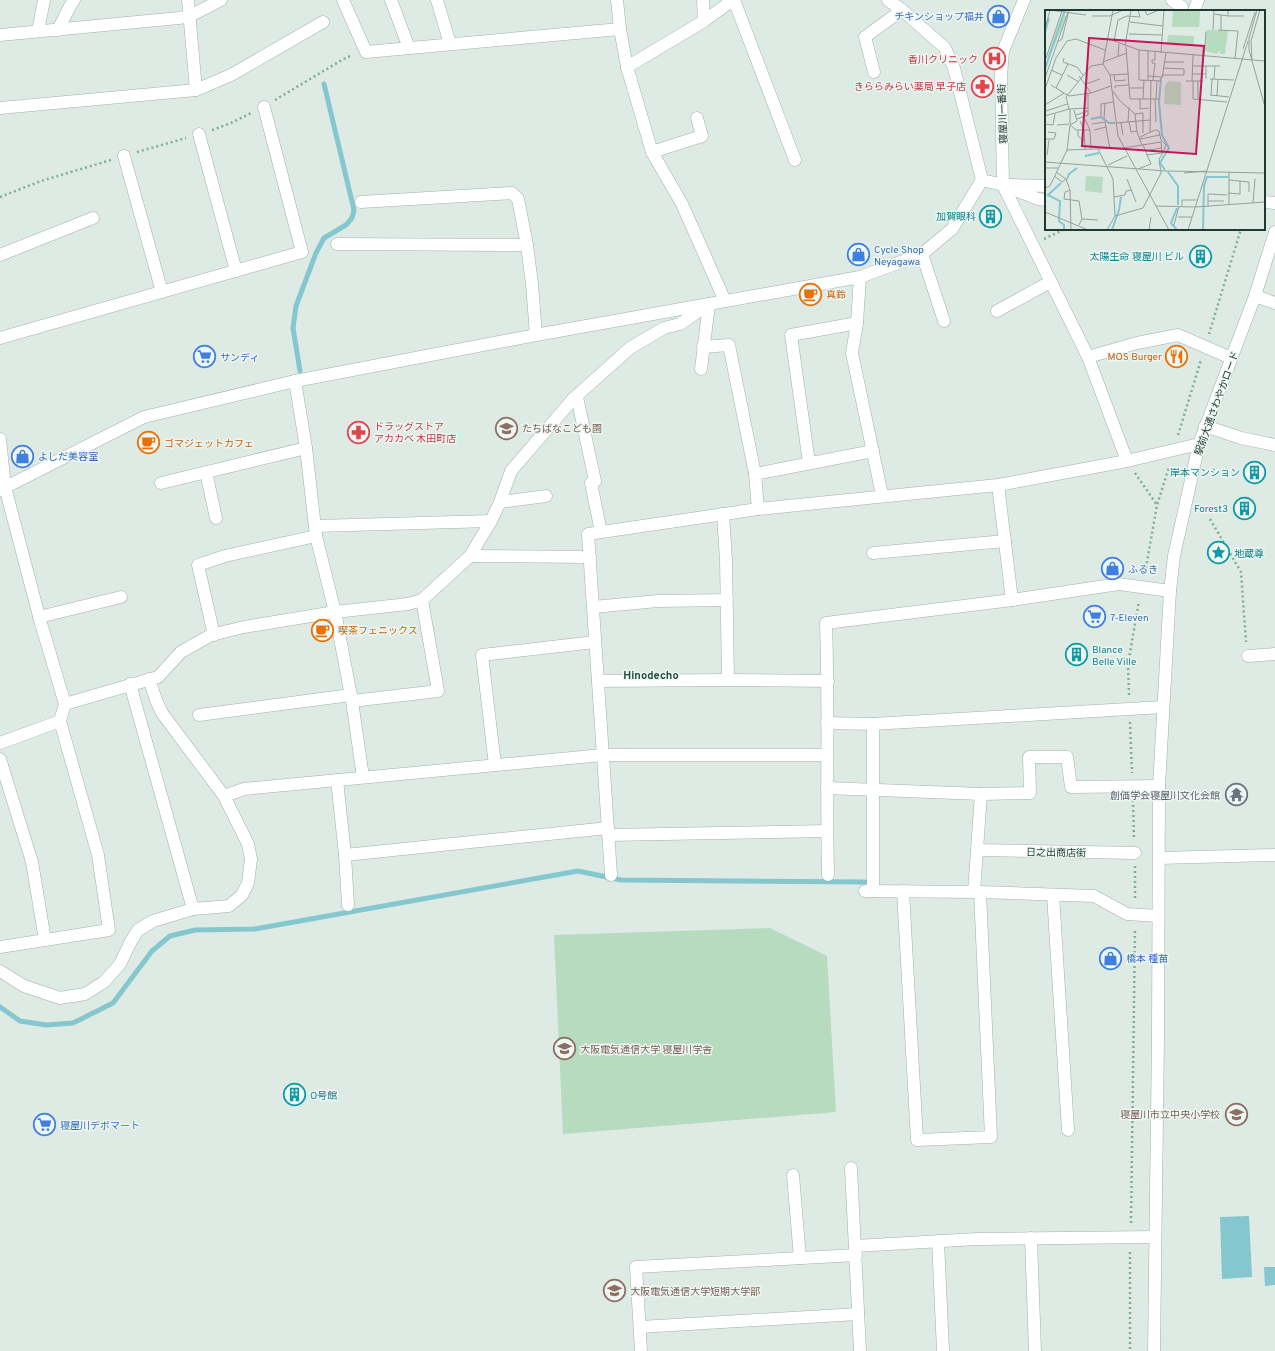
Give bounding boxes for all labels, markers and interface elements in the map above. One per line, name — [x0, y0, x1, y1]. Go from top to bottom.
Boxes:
shop icon: チキンショップ福井 — [986, 3, 1012, 29]
inset map — [1045, 10, 1265, 230]
place label: チキンショップ福井 — [894, 11, 984, 24]
hospital icon: 香川クリニック — [981, 46, 1007, 72]
place label: 香川クリニック — [908, 54, 978, 67]
pharmacy icon: きららみらい薬局 早子店 — [969, 73, 995, 99]
place label: きららみらい薬局 早子店 — [854, 81, 966, 94]
street label: 寝屋川一番街 — [996, 84, 1011, 144]
building icon: 加賀眼科 — [978, 203, 1004, 229]
place label: 加賀眼科 — [936, 211, 976, 224]
shop icon: Cycle Shop Neyagawa — [846, 242, 872, 268]
building icon: 太陽生命 寝屋川 ビル — [1187, 243, 1213, 269]
place label: Cycle Shop Neyagawa — [874, 244, 924, 269]
place label: 太陽生命 寝屋川 ビル — [1089, 251, 1184, 264]
cafe icon: 真鈴 — [797, 281, 823, 307]
place label: 真鈴 — [826, 289, 846, 302]
restaurant icon: MOS Burger — [1164, 343, 1190, 369]
supermarket icon: サンディ — [192, 344, 218, 370]
street label: 駅前大通さわやかロード — [1192, 350, 1242, 457]
place label: MOS Burger — [1108, 351, 1162, 364]
place label: サンディ — [220, 352, 259, 365]
school or university icon: たちばなこども園 — [493, 415, 519, 441]
pharmacy icon: ドラッグストア アカカベ 木田町店 — [345, 419, 371, 445]
place label: ドラッグストア アカカベ 木田町店 — [374, 421, 456, 446]
place label: たちばなこども園 — [522, 423, 602, 436]
cafe icon: ゴマジェットカフェ — [136, 430, 162, 456]
place label: ゴマジェットカフェ — [164, 438, 254, 451]
shop icon: よしだ美容室 — [10, 443, 36, 469]
place label: よしだ美容室 — [38, 451, 98, 464]
building icon: 岸本マンション — [1242, 459, 1268, 485]
place label: 岸本マンション — [1170, 467, 1240, 480]
building icon: Forest3 — [1231, 495, 1257, 521]
place label: Forest3 — [1194, 503, 1228, 516]
place icon: 地蔵尊 — [1206, 540, 1232, 566]
place label: 地蔵尊 — [1234, 548, 1264, 561]
shop icon: ふるき — [1099, 556, 1125, 582]
place label: ふるき — [1128, 564, 1158, 577]
supermarket icon: 7-Eleven — [1081, 604, 1107, 630]
place label: 7-Eleven — [1110, 612, 1149, 625]
cafe icon: 喫茶フェニックス — [310, 617, 336, 643]
place label: 喫茶フェニックス — [338, 625, 418, 638]
building icon: Blance Belle Ville — [1063, 642, 1089, 668]
place label: Blance Belle Ville — [1092, 644, 1136, 669]
district label: Hinodecho — [623, 669, 679, 683]
temple icon: 創価学会寝屋川文化会館 — [1223, 782, 1249, 808]
place label: 創価学会寝屋川文化会館 — [1110, 790, 1220, 803]
street label: 日之出商店街 — [1026, 846, 1086, 861]
shop icon: 橋本 種苗 — [1097, 945, 1123, 971]
place label: 橋本 種苗 — [1126, 953, 1168, 966]
school or university icon: 大阪電気通信大学 寝屋川学舎 — [551, 1036, 577, 1062]
place label: 大阪電気通信大学 寝屋川学舎 — [580, 1044, 712, 1057]
building icon: O号館 — [281, 1082, 307, 1108]
place label: O号館 — [310, 1090, 337, 1103]
school or university icon: 寝屋川市立中央小学校 — [1223, 1101, 1249, 1127]
place label: 寝屋川市立中央小学校 — [1120, 1109, 1220, 1122]
supermarket icon: 寝屋川デポマート — [32, 1112, 58, 1138]
place label: 寝屋川デポマート — [60, 1120, 140, 1133]
school or university icon: 大阪電気通信大学短期大学部 — [602, 1278, 628, 1304]
place label: 大阪電気通信大学短期大学部 — [630, 1286, 760, 1299]

